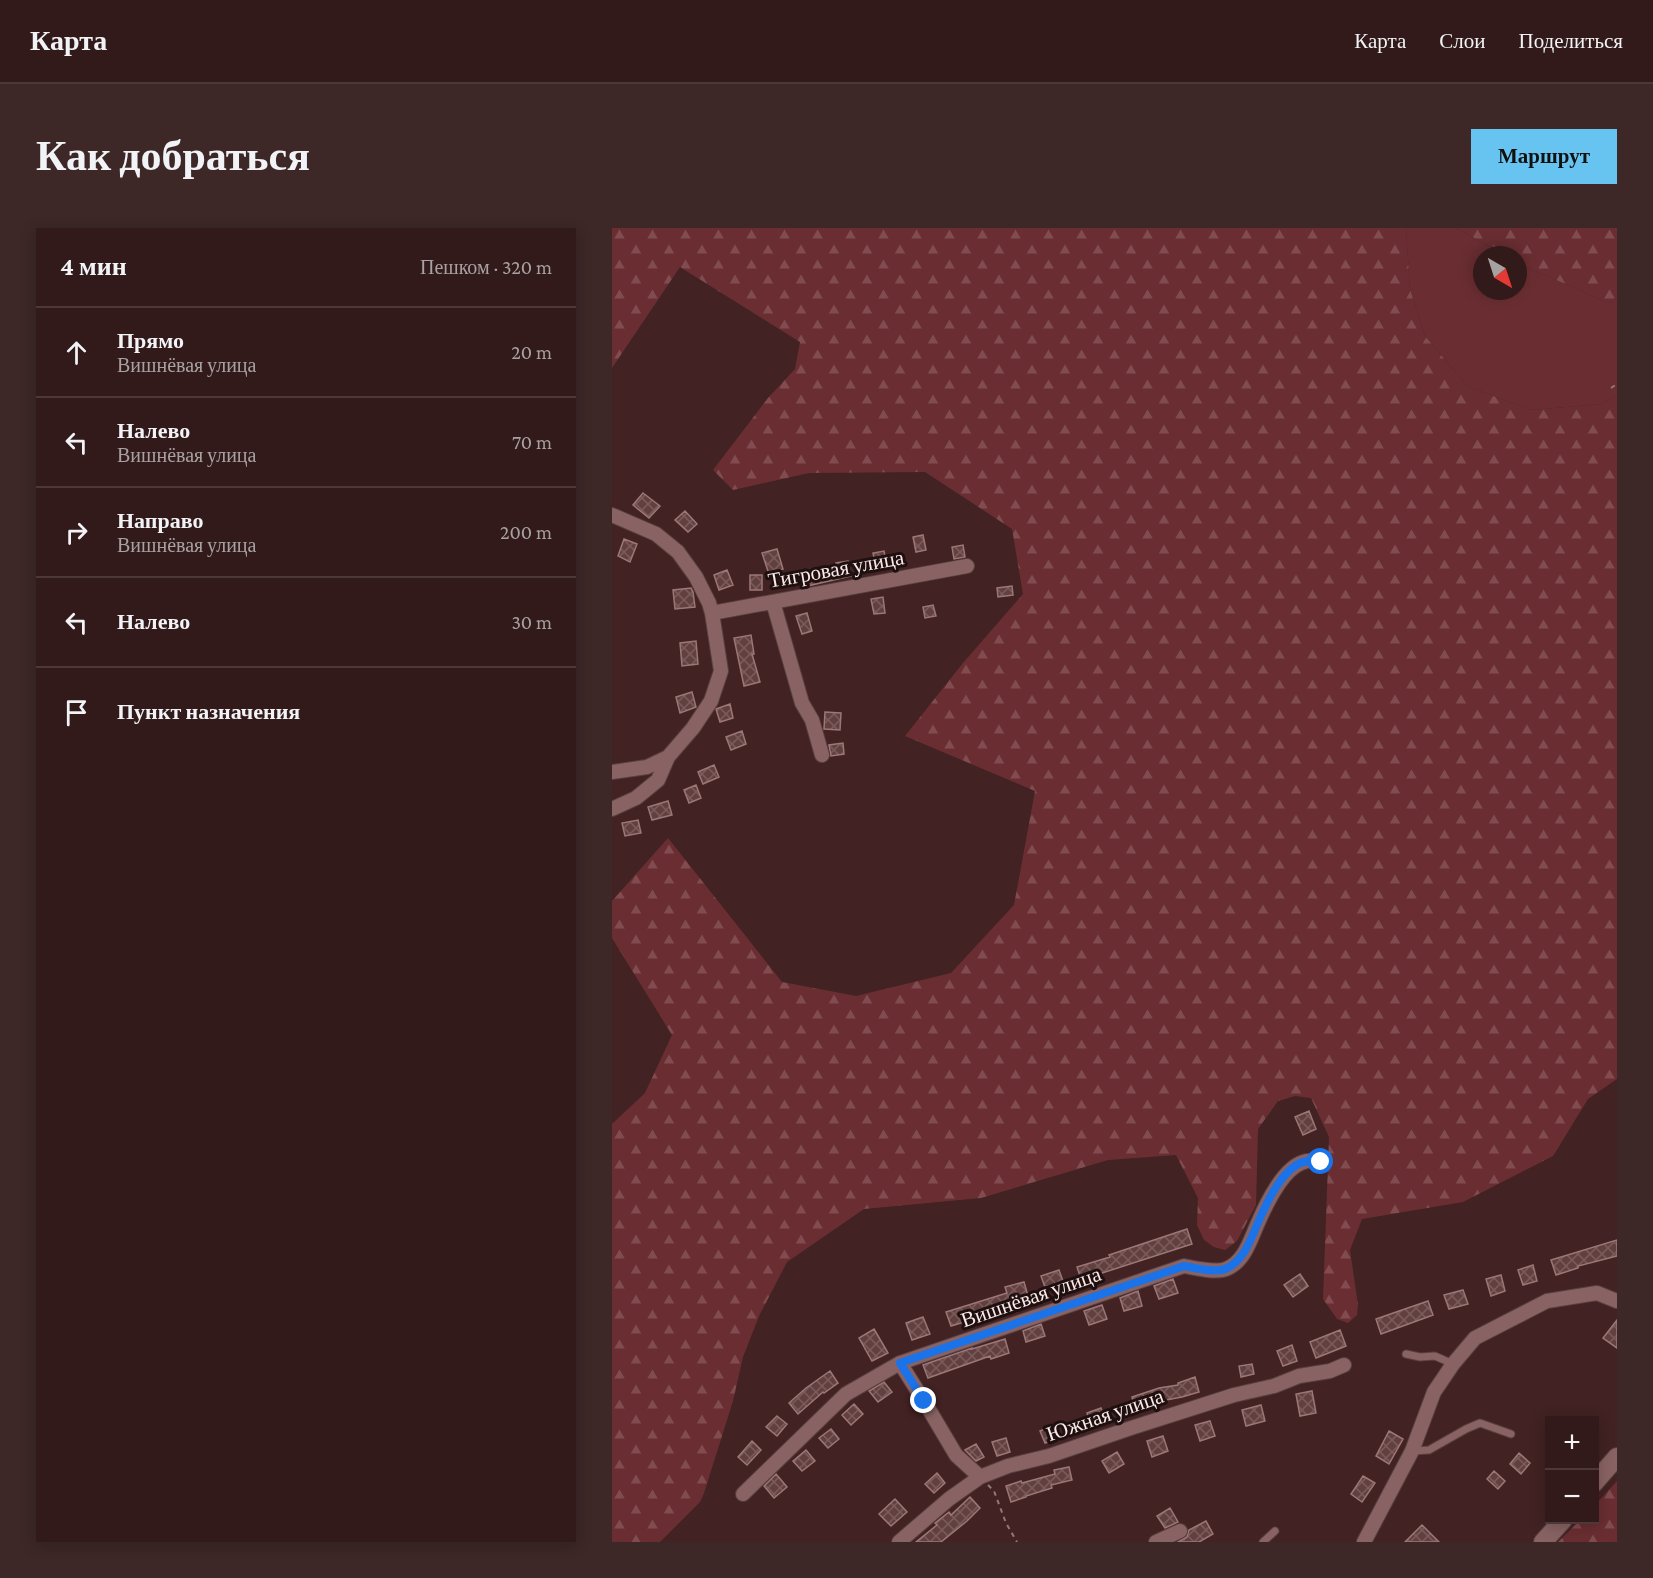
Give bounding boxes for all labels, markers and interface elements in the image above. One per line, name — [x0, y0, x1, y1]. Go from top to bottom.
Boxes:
text: Карта — [30, 25, 107, 56]
text: Карта — [1354, 29, 1406, 53]
text: Слои — [1439, 29, 1485, 53]
text: Поделиться — [1518, 29, 1623, 53]
button: Маршрут — [1471, 129, 1617, 184]
text: Как добраться — [36, 132, 310, 179]
north arrow — [1473, 246, 1527, 300]
text: 4 мин — [60, 252, 127, 281]
text: Пешком · 320 m — [420, 256, 552, 278]
text: Прямо — [117, 328, 184, 353]
icon: ahead — [60, 336, 93, 369]
text: 20 m — [511, 341, 552, 363]
text: Вишнёвая улица — [117, 354, 256, 376]
text: Налево — [117, 418, 190, 443]
icon: left — [60, 426, 93, 459]
text: 70 m — [512, 431, 552, 453]
text: Вишнёвая улица — [117, 444, 256, 466]
text: Направо — [117, 508, 203, 533]
icon: right — [60, 516, 93, 549]
text: 200 m — [500, 521, 552, 543]
text: Вишнёвая улица — [117, 534, 256, 556]
street label: Тигровая улица — [766, 545, 906, 593]
icon: left — [60, 606, 93, 639]
text: Налево — [117, 609, 190, 634]
text: 30 m — [511, 611, 552, 633]
icon: arrive — [60, 696, 93, 729]
text: Пункт назначения — [117, 699, 300, 724]
route start — [1307, 1148, 1333, 1174]
street label: Вишнёвая улица — [958, 1262, 1105, 1332]
street label: Южная улица — [1043, 1384, 1167, 1446]
route end — [910, 1387, 936, 1413]
map controls — [1545, 1416, 1599, 1524]
button: + — [1545, 1416, 1599, 1470]
button: − — [1545, 1470, 1599, 1524]

